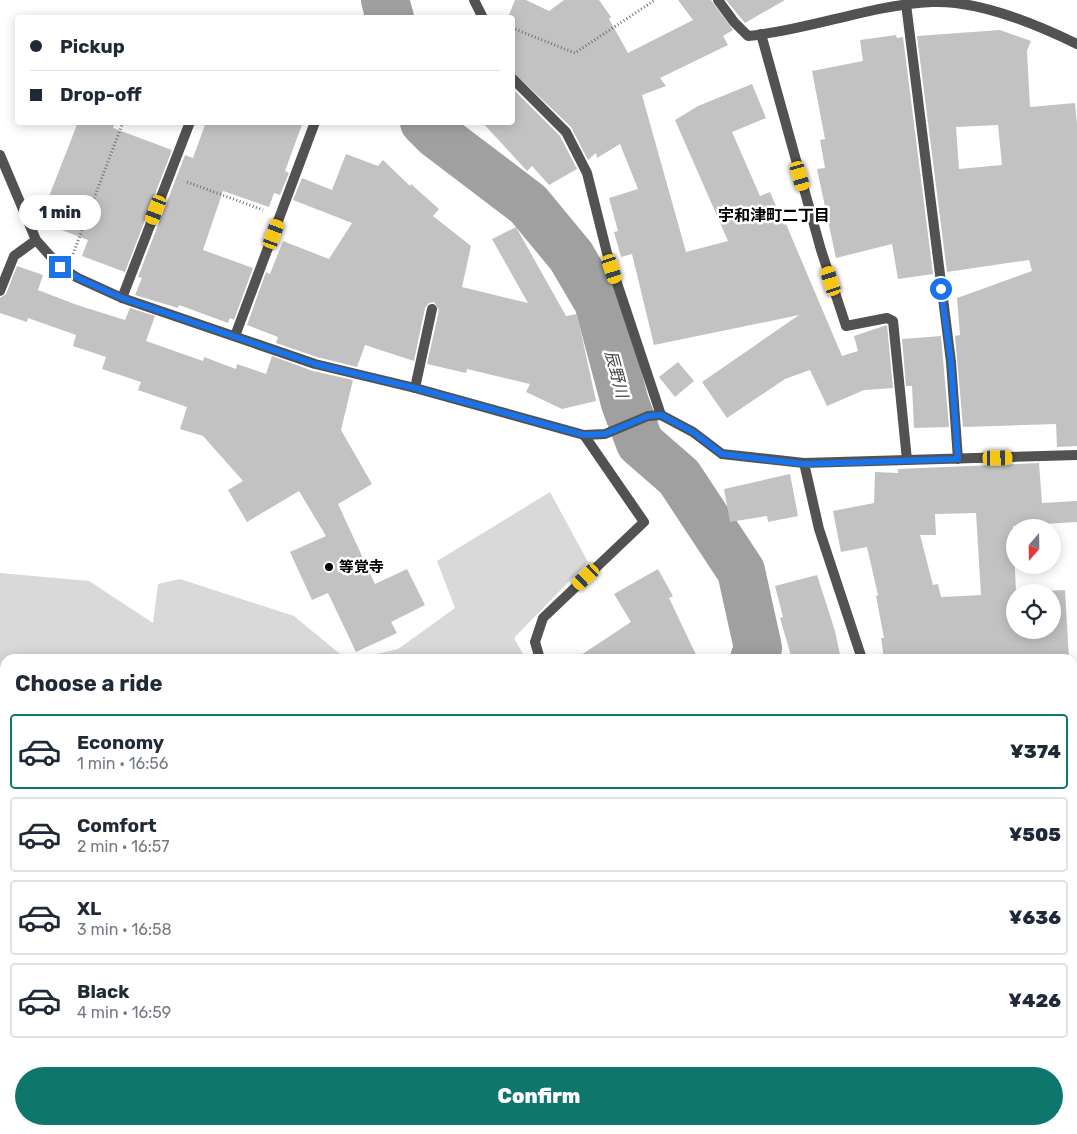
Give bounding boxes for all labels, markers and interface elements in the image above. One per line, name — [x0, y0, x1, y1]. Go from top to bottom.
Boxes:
text: Pickup — [60, 35, 125, 58]
text: Drop-off — [60, 83, 142, 106]
car — [788, 160, 811, 192]
car — [143, 193, 168, 227]
callout: 1 min — [19, 194, 101, 230]
text: 1 min — [39, 203, 81, 222]
district label: 宇和津町二丁目 — [718, 206, 830, 225]
car — [261, 217, 286, 251]
car — [600, 252, 623, 286]
route end — [49, 256, 71, 278]
car — [819, 264, 842, 298]
route start — [930, 278, 952, 300]
water label: 辰野川 — [601, 348, 632, 402]
car — [982, 450, 1013, 466]
north arrow — [1006, 519, 1061, 574]
map controls — [1006, 519, 1061, 639]
place label: 等覚寺 — [339, 558, 384, 576]
marker: 等覚寺 — [323, 561, 335, 573]
car — [569, 561, 602, 593]
button: locate — [1006, 584, 1061, 639]
text: Choose a ride — [15, 670, 162, 697]
icon: car — [17, 729, 62, 774]
text: Economy — [77, 731, 164, 754]
text: ¥374 — [1010, 740, 1061, 763]
text: 1 min · 16:56 — [77, 754, 168, 773]
icon: car — [17, 812, 62, 857]
text: Comfort — [77, 814, 157, 837]
text: ¥505 — [1009, 823, 1061, 846]
text: 2 min · 16:57 — [77, 837, 170, 856]
icon: car — [17, 895, 62, 940]
text: XL — [77, 897, 101, 920]
text: ¥636 — [1009, 906, 1061, 929]
text: 3 min · 16:58 — [77, 920, 172, 939]
icon: car — [17, 978, 62, 1023]
text: Black — [77, 980, 129, 1003]
text: ¥426 — [1008, 989, 1061, 1012]
text: 4 min · 16:59 — [77, 1003, 171, 1022]
button: Confirm — [15, 1067, 1063, 1125]

